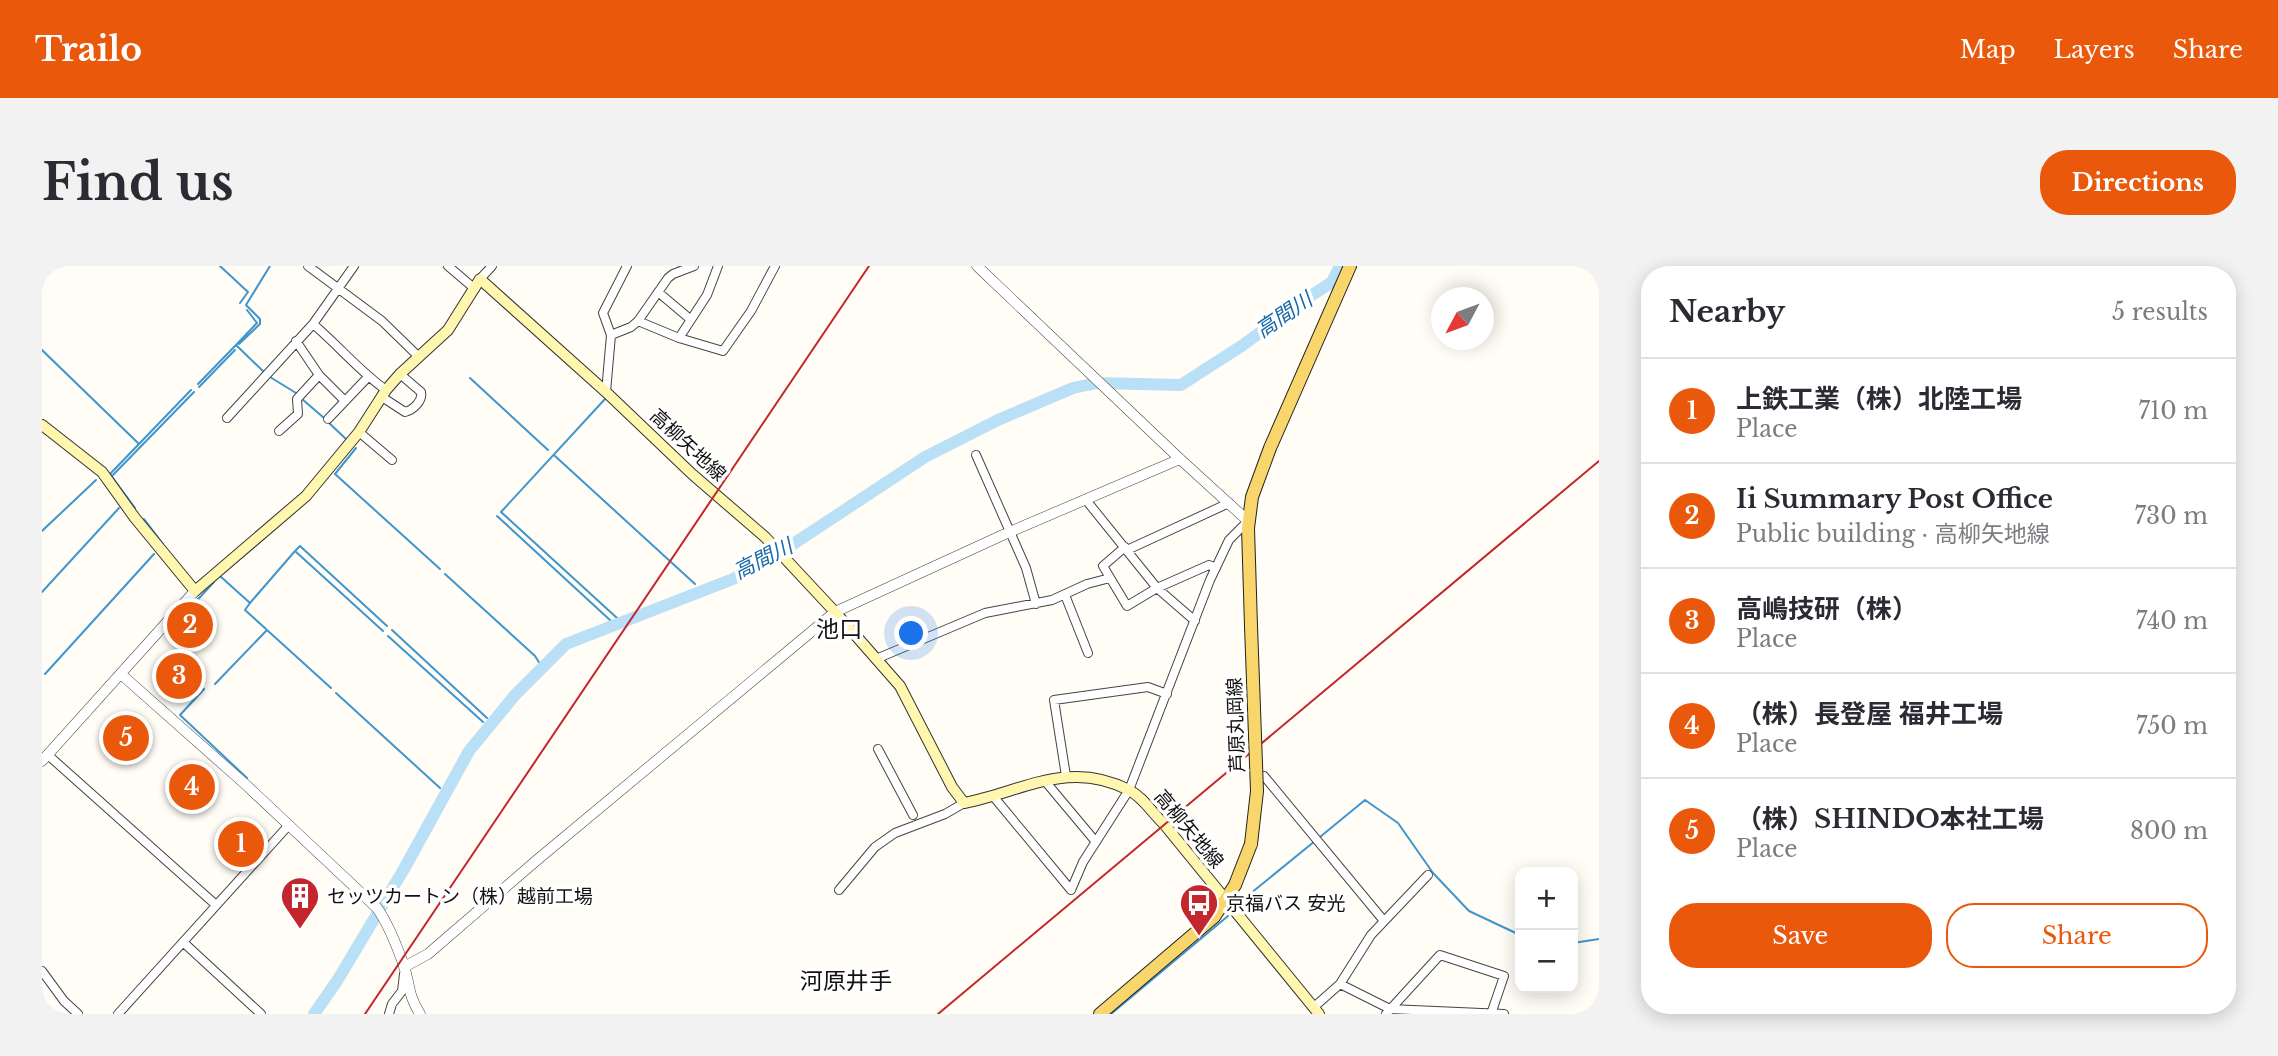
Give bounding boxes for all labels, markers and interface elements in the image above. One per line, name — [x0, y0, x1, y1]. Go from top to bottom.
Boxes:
text: Trailo — [35, 29, 142, 70]
text: Map — [1960, 35, 2016, 64]
text: Layers — [2054, 35, 2135, 64]
text: Share — [2173, 35, 2243, 64]
button: Directions — [2040, 150, 2236, 215]
text: Find us — [42, 152, 234, 213]
water label: 高間川 — [1251, 285, 1319, 343]
north arrow — [1431, 287, 1494, 350]
text: Nearby — [1669, 293, 1785, 330]
text: 5 results — [2112, 298, 2208, 326]
text: 上鉄工業（株）北陸工場 — [1736, 383, 2022, 415]
text: 1 — [1687, 397, 1697, 425]
text: 710 m — [2138, 397, 2208, 425]
street label: 高柳矢地線 — [645, 404, 731, 486]
text: Place — [1736, 415, 1798, 443]
text: Ii Summary Post Office — [1736, 483, 2053, 515]
text: 2 — [1685, 502, 1699, 530]
text: 730 m — [2135, 502, 2208, 530]
text: Public building · 高柳矢地線 — [1736, 520, 2050, 548]
water label: 高間川 — [729, 532, 799, 585]
text: 高嶋技研（株） — [1736, 593, 1918, 625]
pin: 2 — [167, 599, 213, 651]
text: 3 — [1685, 607, 1699, 635]
text: 740 m — [2136, 607, 2208, 635]
district label: 池口 — [816, 615, 862, 643]
your location — [894, 616, 928, 650]
text: Place — [1736, 625, 1798, 653]
pin: 3 — [156, 650, 202, 702]
street label: 芦原丸岡線 — [1223, 677, 1249, 773]
text: （株）長登屋 福井工場 — [1736, 698, 2003, 730]
pin: 5 — [103, 712, 149, 764]
text: 4 — [1684, 712, 1700, 740]
text: 750 m — [2136, 712, 2208, 740]
text: Place — [1736, 730, 1798, 758]
pin: 4 — [169, 761, 215, 813]
street label: 高柳矢地線 — [1150, 785, 1228, 873]
text: （株）SHINDO本社工場 — [1736, 803, 2044, 835]
text: 5 — [1685, 817, 1699, 845]
text: 800 m — [2130, 817, 2208, 845]
pin: 1 — [218, 818, 264, 870]
text: Place — [1736, 835, 1798, 863]
map controls — [1515, 867, 1578, 993]
button: + — [1515, 867, 1578, 930]
building icon: セッツカートン（株）越前工場 — [279, 875, 321, 930]
bus stop icon: 京福バス 安光 — [1178, 882, 1220, 937]
place label: セッツカートン（株）越前工場 — [327, 885, 593, 908]
place label: 京福バス 安光 — [1226, 892, 1345, 915]
button: Save — [1669, 903, 1932, 968]
button: Share — [1946, 903, 2208, 968]
button: − — [1515, 930, 1578, 993]
district label: 河原井手 — [800, 967, 892, 995]

